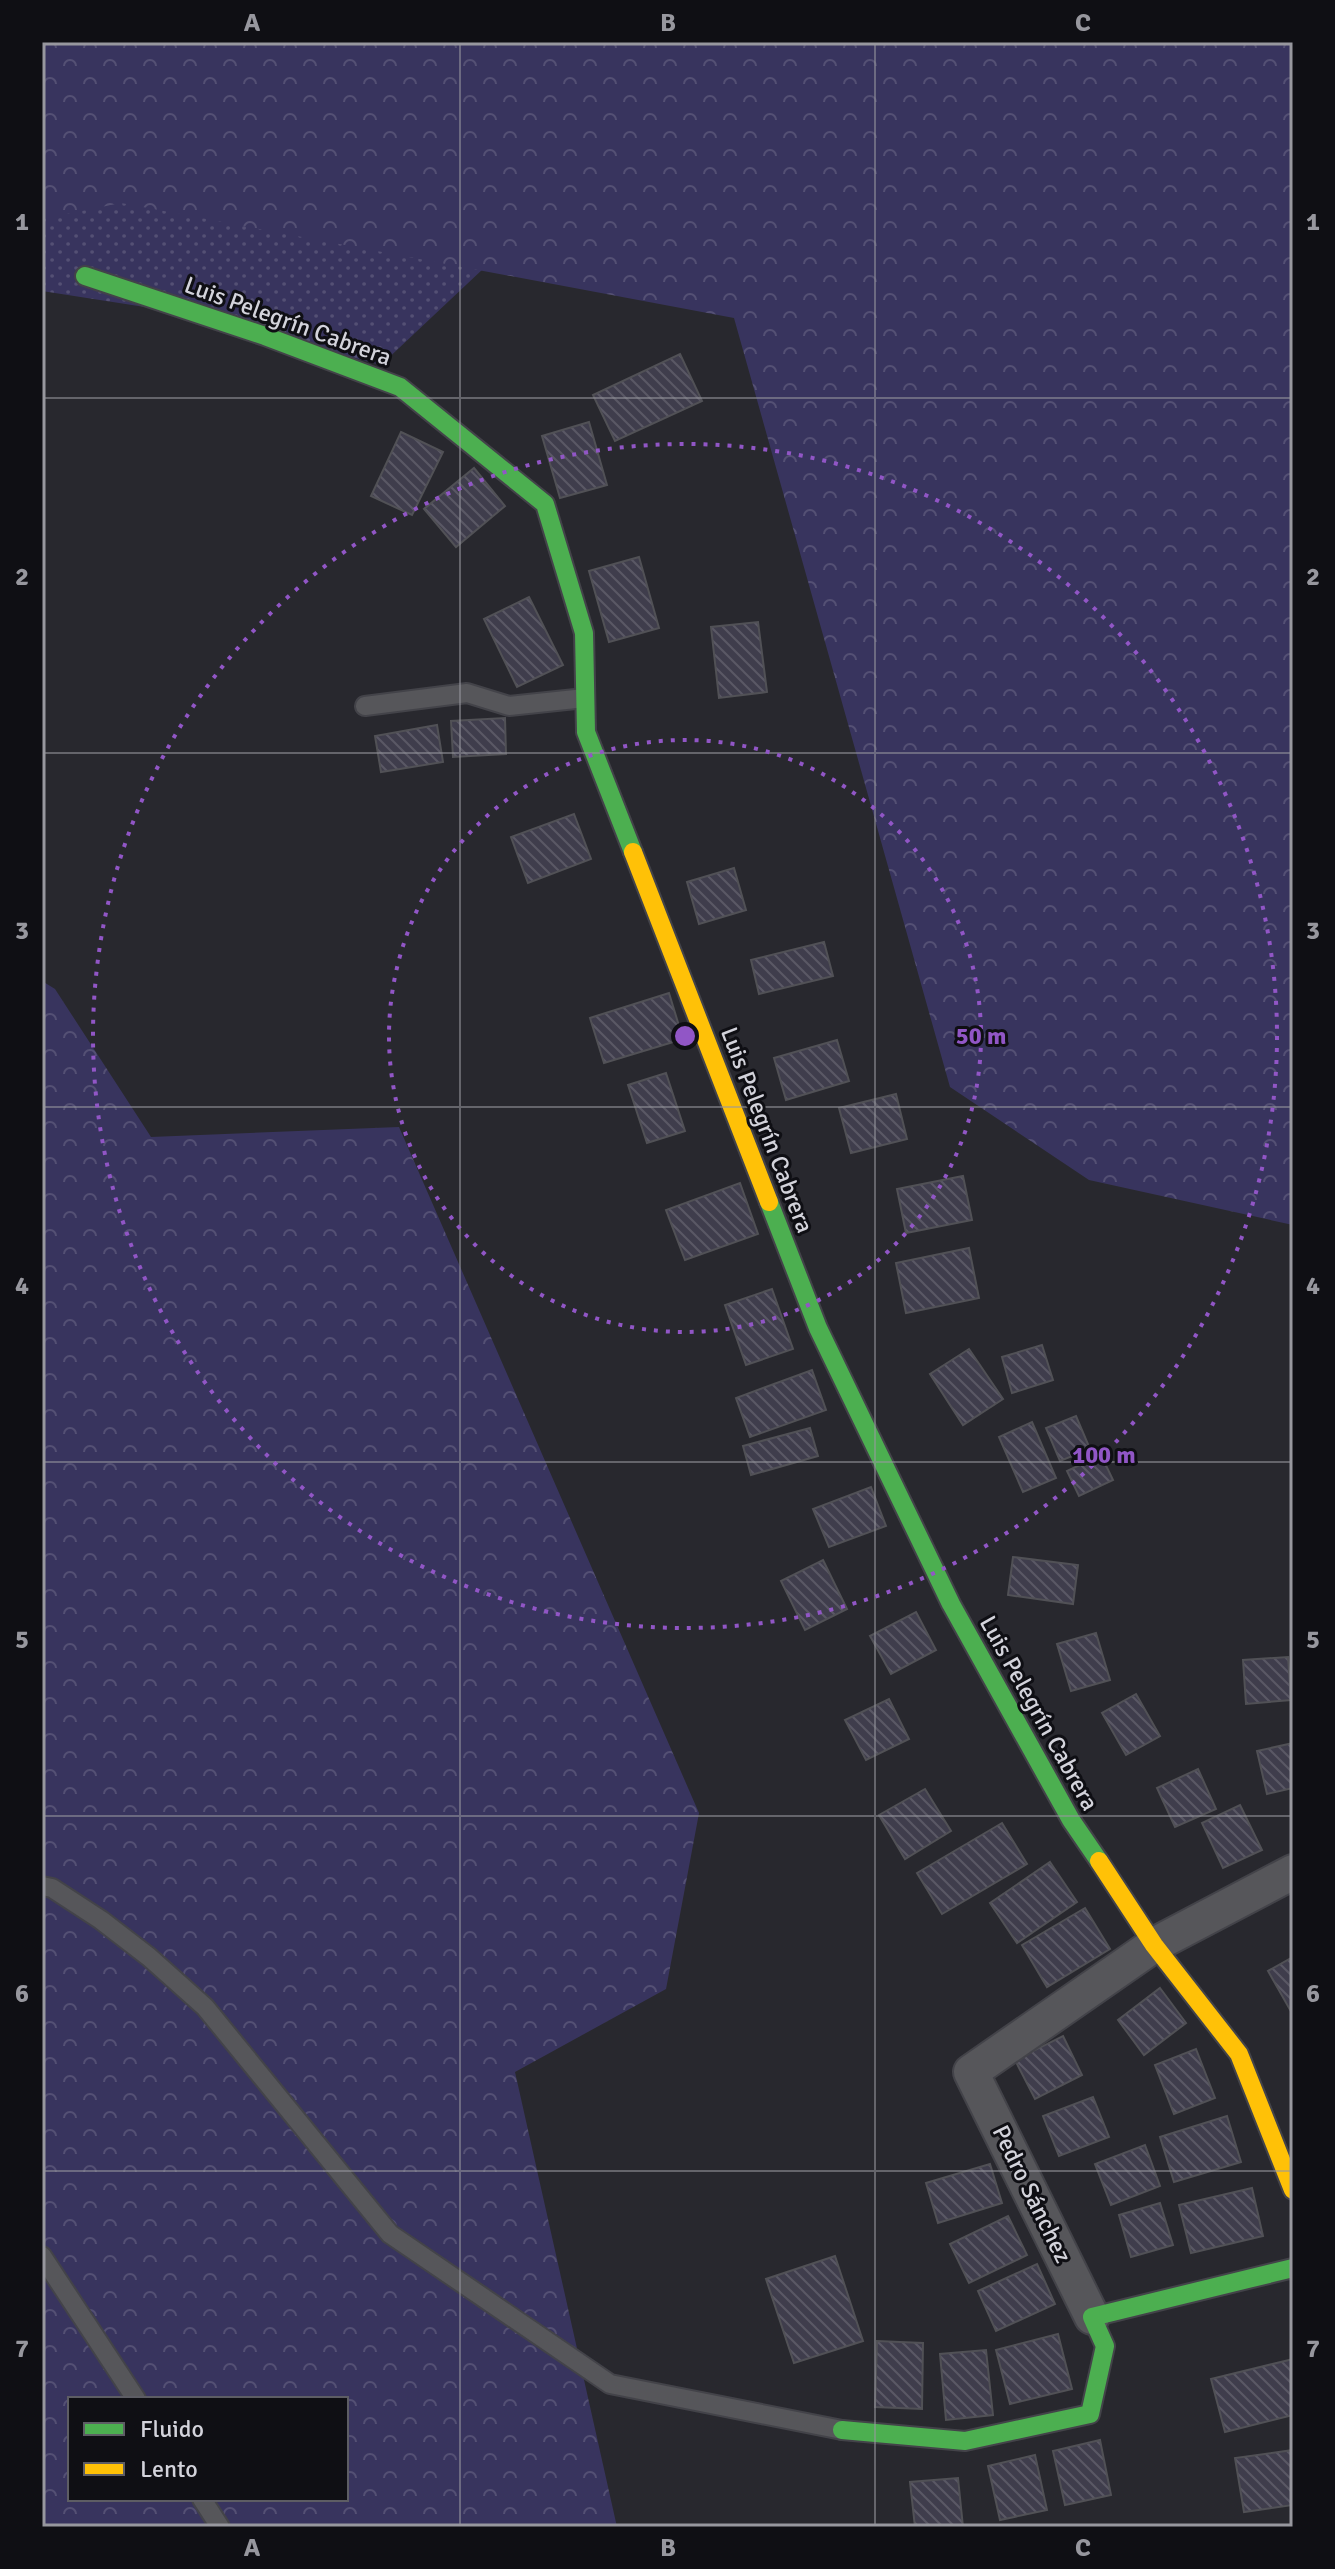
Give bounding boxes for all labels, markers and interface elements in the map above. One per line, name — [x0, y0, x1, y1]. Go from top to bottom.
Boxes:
text: A — [244, 7, 261, 39]
text: B — [660, 7, 676, 39]
text: C — [1075, 7, 1091, 39]
text: 1 — [15, 206, 29, 238]
text: 1 — [1306, 206, 1320, 238]
street label: Luis Pelegrín Cabrera — [180, 270, 396, 372]
text: 2 — [15, 561, 29, 593]
text: 2 — [1306, 561, 1320, 593]
text: 3 — [15, 915, 29, 947]
text: 3 — [1306, 915, 1320, 947]
text: 50 m — [956, 1021, 1006, 1051]
centre of rings — [671, 1022, 699, 1050]
street label: Luis Pelegrín Cabrera — [714, 1023, 820, 1237]
text: 4 — [15, 1270, 29, 1302]
text: 4 — [1306, 1270, 1320, 1302]
text: 100 m — [1072, 1440, 1136, 1470]
street label: Luis Pelegrín Cabrera — [973, 1610, 1105, 1816]
text: 5 — [15, 1624, 29, 1656]
text: 5 — [1306, 1624, 1320, 1656]
text: 6 — [15, 1978, 29, 2010]
text: 6 — [1306, 1978, 1320, 2010]
street label: Pedro Sánchez — [986, 2120, 1078, 2268]
text: 7 — [15, 2333, 29, 2365]
text: 7 — [1306, 2333, 1320, 2365]
legend — [68, 2397, 348, 2501]
text: Fluido — [140, 2414, 204, 2444]
text: Lento — [140, 2454, 198, 2484]
text: A — [244, 2532, 261, 2564]
text: B — [660, 2532, 676, 2564]
text: C — [1075, 2532, 1091, 2564]

